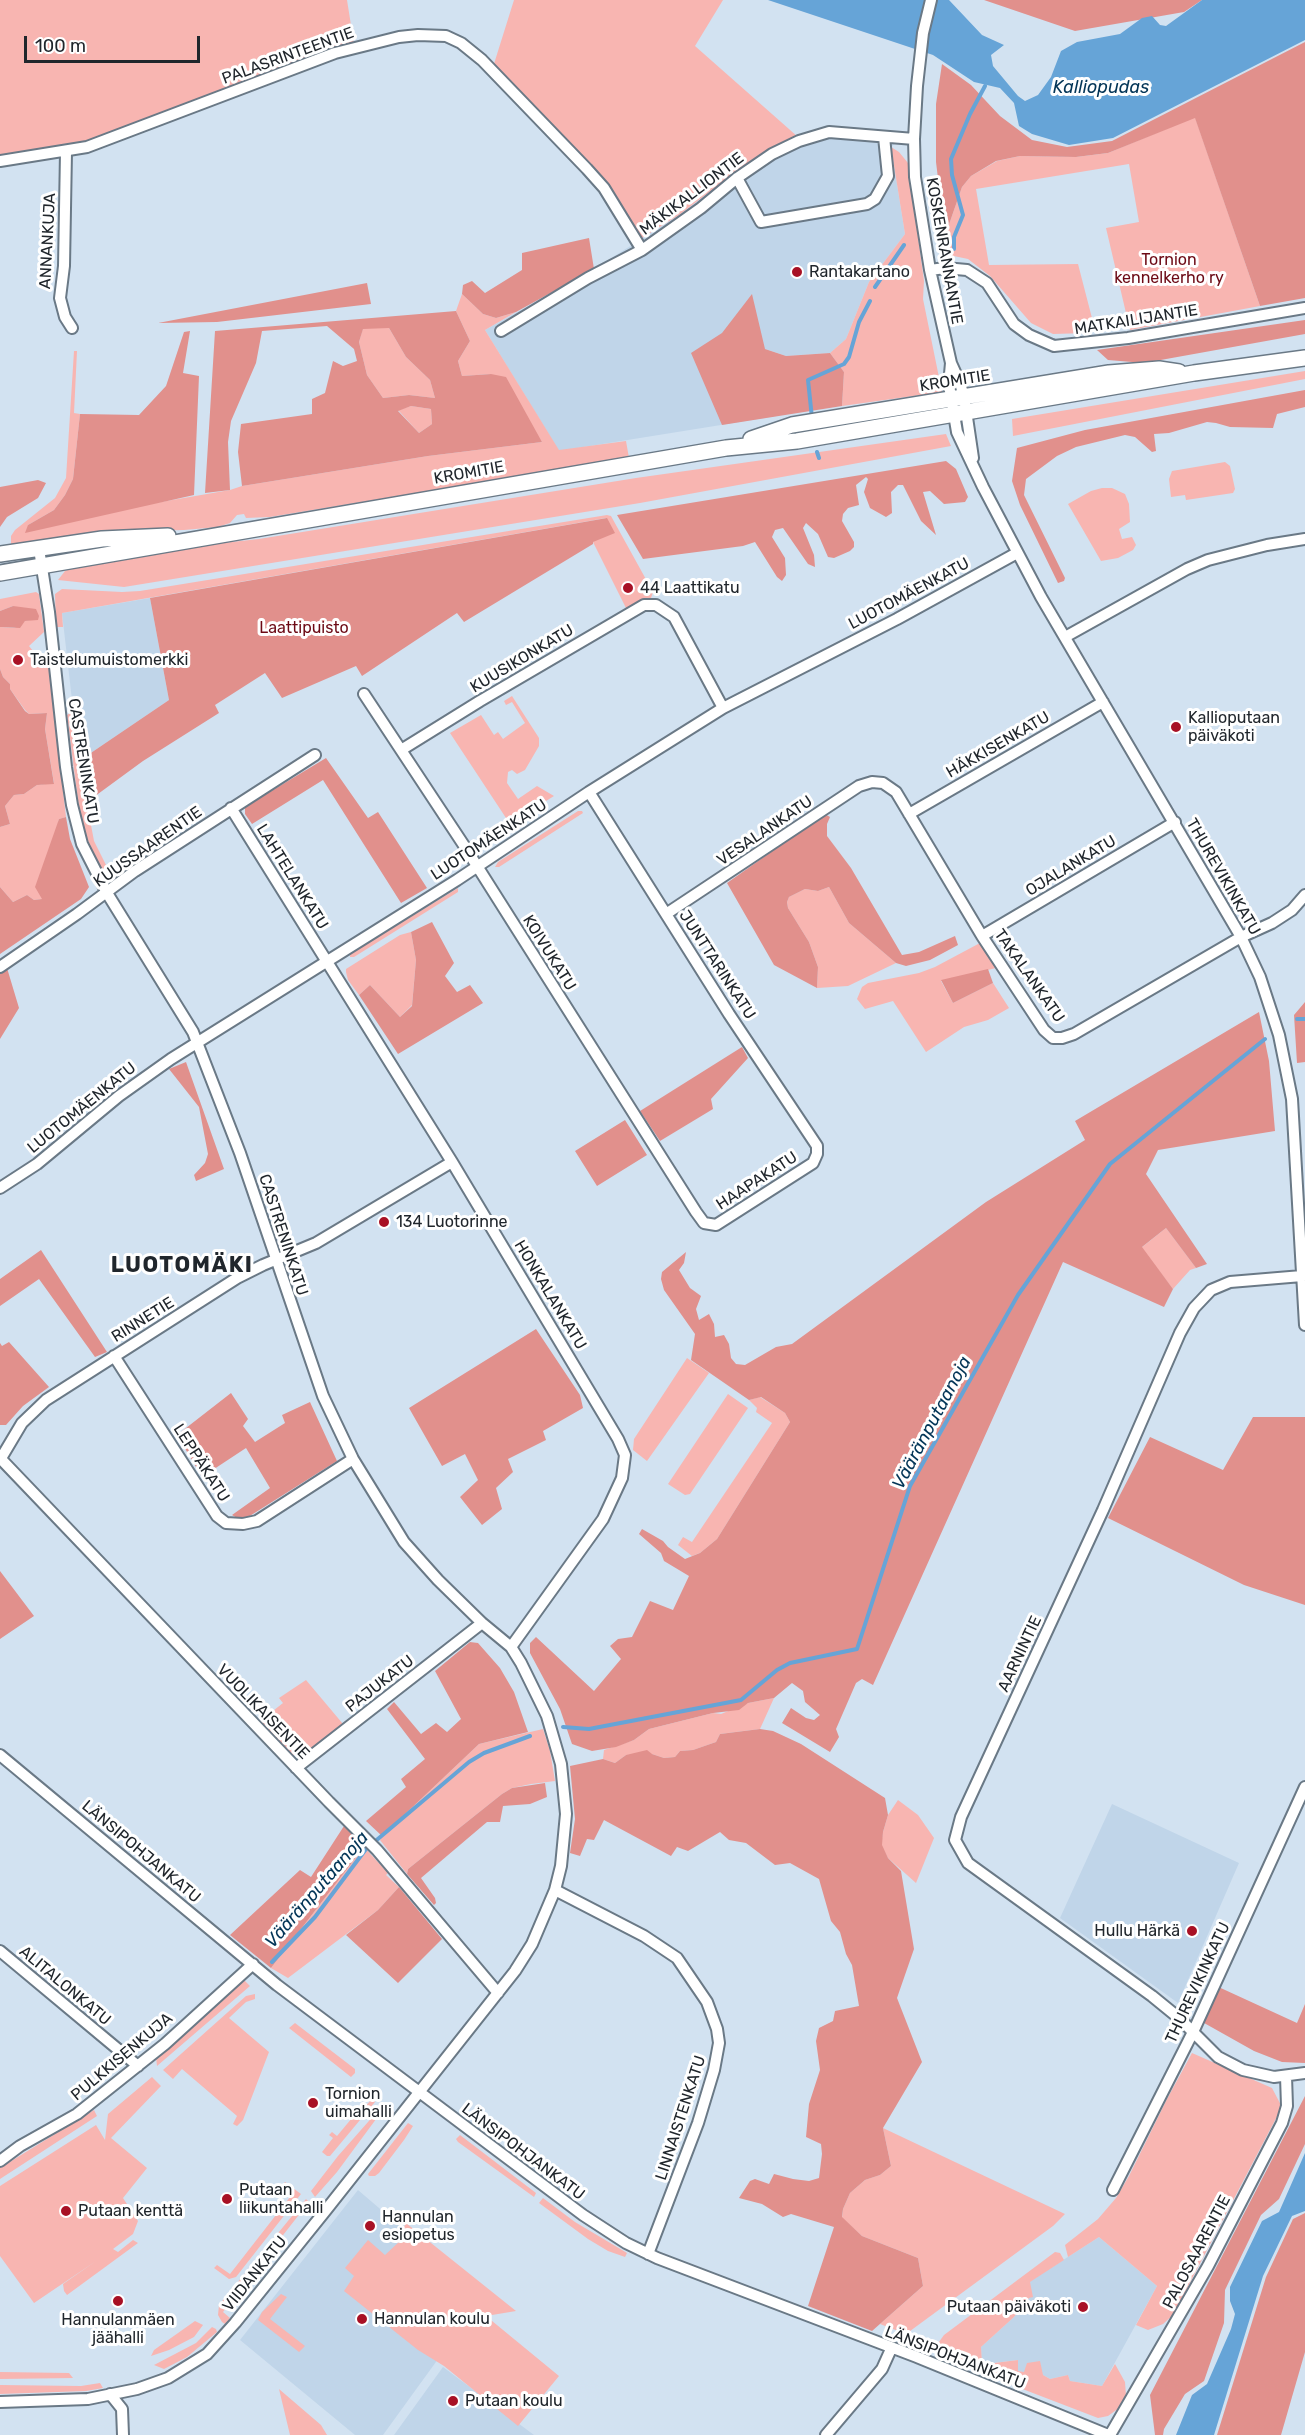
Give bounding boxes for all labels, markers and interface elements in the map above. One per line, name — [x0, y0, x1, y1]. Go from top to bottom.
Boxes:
street label: PALASRINTEENTIE — [219, 23, 357, 89]
scale bar — [27, 24, 202, 62]
text: 100 m — [35, 35, 86, 57]
water label: Kalliopudas — [1053, 77, 1149, 99]
street label: MÄKIKALLIONTIE — [636, 149, 748, 239]
street label: KOSKENRANNANTIE — [922, 176, 966, 326]
street label: ANNANKUJA — [36, 192, 60, 290]
park label: Tornion kennelkerho ry — [1114, 250, 1224, 288]
place label: Rantakartano — [809, 262, 910, 282]
marker: Rantakartano — [790, 265, 804, 279]
street label: MATKAILIJANTIE — [1073, 301, 1199, 339]
street label: KROMITIE — [918, 366, 992, 396]
street label: KROMITIE — [432, 457, 506, 489]
street label: LUOTOMÄENKATU — [845, 554, 973, 634]
place label: 44 Laattikatu — [640, 578, 740, 598]
marker: 44 Laattikatu — [621, 581, 635, 595]
park label: Laattipuisto — [259, 618, 349, 638]
street label: KUUSIKONKATU — [467, 621, 577, 697]
place label: Taistelumuistomerkki — [30, 650, 188, 670]
marker: Taistelumuistomerkki — [11, 653, 25, 667]
street label: CASTRENINKATU — [64, 697, 102, 825]
street label: HÄKKISENKATU — [943, 708, 1053, 782]
place label: Kallioputaan päiväkoti — [1188, 708, 1280, 746]
marker: Kallioputaan päiväkoti — [1169, 720, 1183, 734]
street label: VESALANKATU — [714, 792, 816, 870]
street label: LUOTOMÄENKATU — [427, 795, 551, 885]
street label: KUUSSAARENTIE — [90, 802, 206, 892]
street label: THUREVIKINKATU — [1182, 815, 1264, 939]
street label: LAHTELANKATU — [252, 821, 332, 933]
street label: OJALANKATU — [1022, 832, 1120, 900]
street label: JUNTTARINKATU — [675, 907, 759, 1023]
street label: KOIVUKATU — [518, 912, 580, 994]
street label: TAKALANKATU — [990, 926, 1068, 1026]
street label: LUOTOMÄENKATU — [24, 1058, 140, 1158]
street label: HAAPAKATU — [713, 1148, 801, 1214]
street label: CASTRENINKATU — [254, 1172, 312, 1298]
place label: 134 Luotorinne — [396, 1212, 508, 1232]
marker: 134 Luotorinne — [377, 1215, 391, 1229]
street label: HONKALANKATU — [510, 1237, 590, 1353]
district label: LUOTOMÄKI — [111, 1253, 253, 1279]
street label: RINNETIE — [108, 1293, 178, 1347]
water label: Vääränputaanoja — [888, 1353, 976, 1493]
street label: LEPPÄKATU — [169, 1420, 233, 1506]
street label: AARNINTIE — [994, 1613, 1046, 1695]
street label: PAJUKATU — [342, 1651, 418, 1717]
street label: VUOLIKAISENTIE — [213, 1660, 313, 1764]
street label: LÄNSIPOHJANKATU — [78, 1797, 204, 1907]
water label: Vääränputaanoja — [261, 1827, 373, 1953]
street label: THUREVIKINKATU — [1162, 1919, 1234, 2047]
place label: Hullu Härkä — [1094, 1921, 1180, 1941]
marker: Hullu Härkä — [1185, 1924, 1199, 1938]
street label: ALITALONKATU — [15, 1942, 115, 2030]
street label: PULKKISENKUJA — [67, 2009, 177, 2105]
street label: LINNAISTENKATU — [652, 2053, 710, 2183]
place label: Tornion uimahalli — [325, 2084, 392, 2122]
marker: Tornion uimahalli — [306, 2096, 320, 2110]
street label: LÄNSIPOHJANKATU — [458, 2099, 588, 2205]
place label: Putaan liikuntahalli — [239, 2180, 323, 2218]
marker: Putaan liikuntahalli — [220, 2192, 234, 2206]
street label: PALOSAARENTIE — [1159, 2192, 1235, 2312]
place label: Putaan kenttä — [78, 2201, 183, 2221]
marker: Putaan kenttä — [59, 2204, 73, 2218]
place label: Hannulan esiopetus — [382, 2207, 455, 2245]
marker: Hannulan esiopetus — [363, 2219, 377, 2233]
street label: VIIDANKATU — [219, 2232, 291, 2316]
marker: Hannulanmäen jäähalli — [111, 2294, 125, 2308]
place label: Putaan päiväkoti — [947, 2297, 1071, 2317]
marker: Putaan päiväkoti — [1076, 2300, 1090, 2314]
place label: Hannulan koulu — [374, 2309, 490, 2329]
place label: Hannulanmäen jäähalli — [61, 2310, 175, 2348]
marker: Hannulan koulu — [355, 2312, 369, 2326]
street label: LÄNSIPOHJANKATU — [882, 2322, 1028, 2394]
place label: Putaan koulu — [465, 2391, 563, 2411]
marker: Putaan koulu — [446, 2394, 460, 2408]

